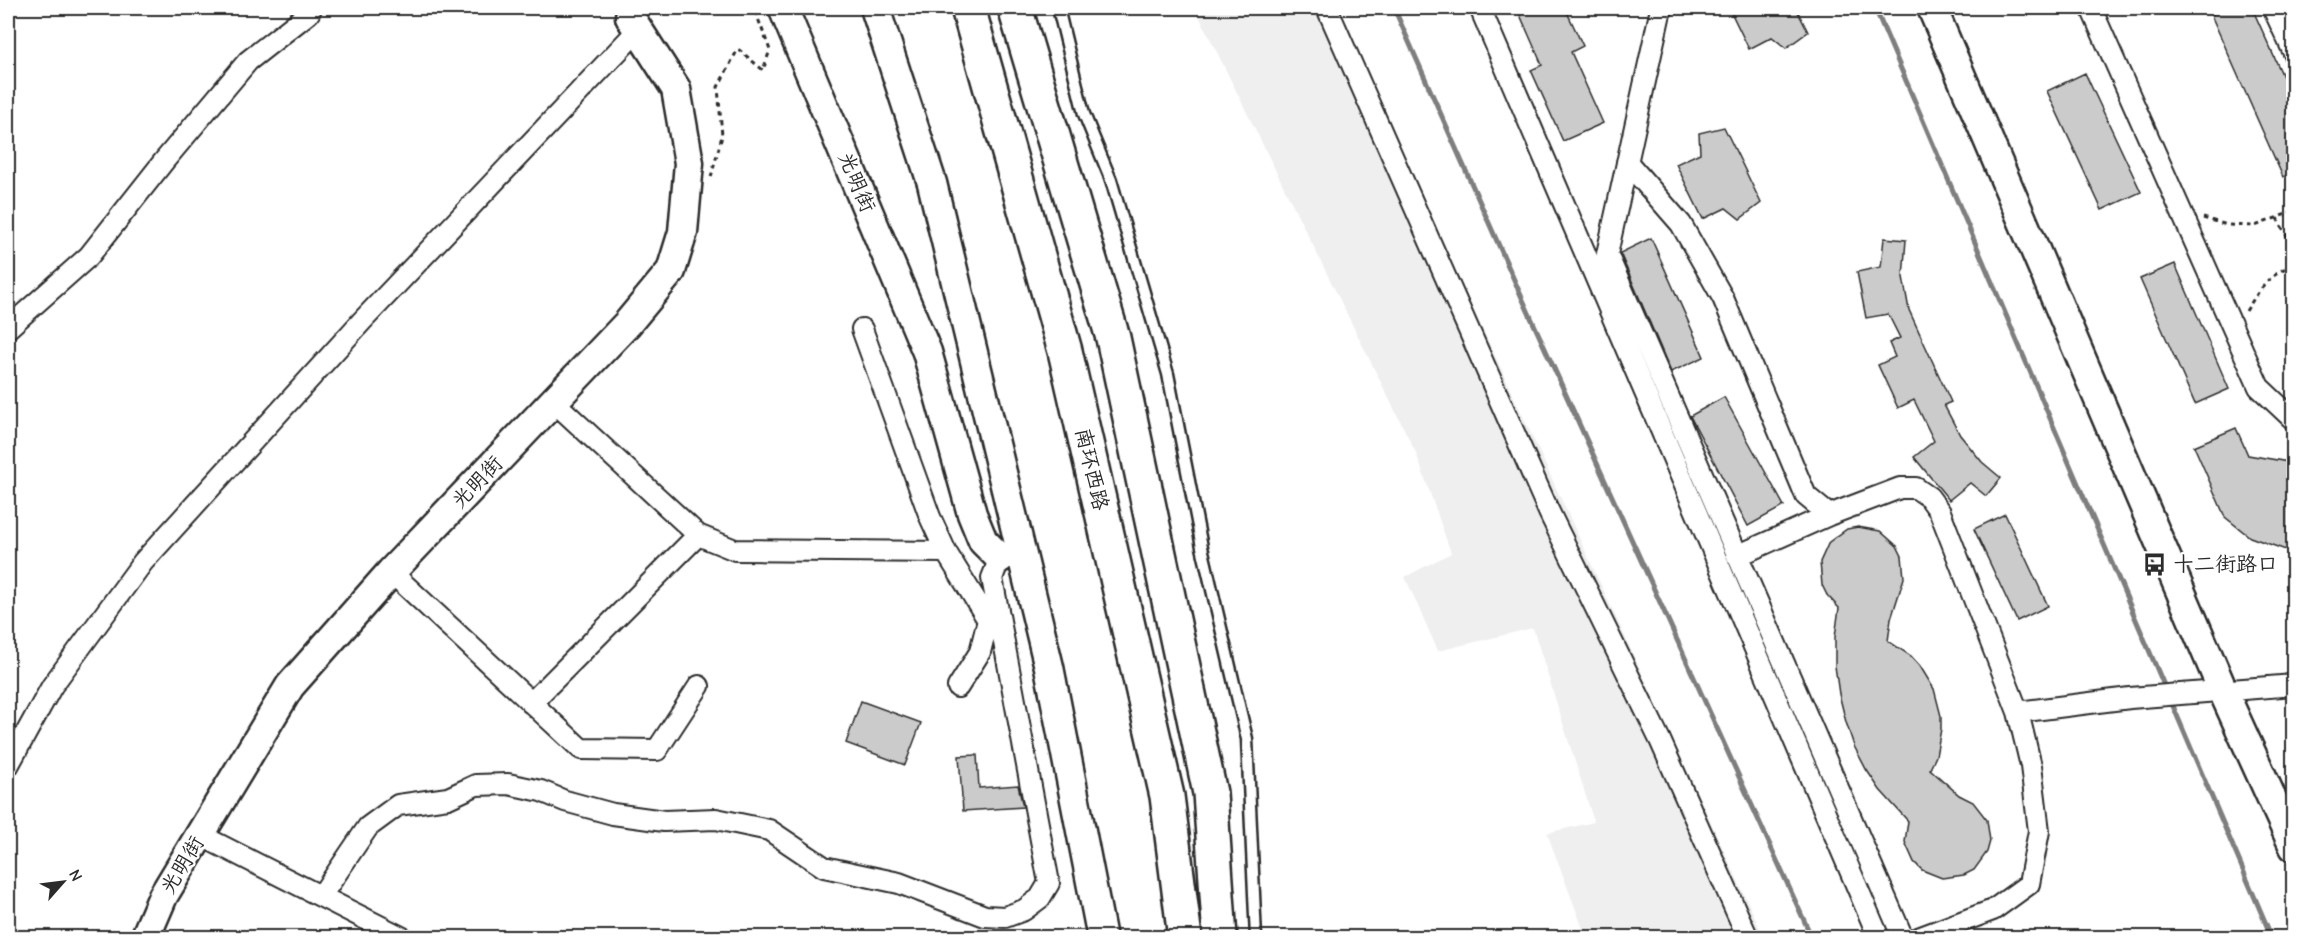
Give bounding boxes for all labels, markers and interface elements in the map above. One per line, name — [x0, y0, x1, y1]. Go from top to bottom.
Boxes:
street label: 光明街 — [834, 148, 880, 216]
street label: 南环西路 — [1071, 425, 1113, 513]
street label: 光明街 — [446, 451, 508, 513]
bus stop icon: 十二街路口 — [2142, 551, 2168, 577]
place label: 十二街路口 — [2173, 552, 2278, 576]
street label: 光明街 — [155, 832, 209, 898]
north arrow — [33, 852, 93, 912]
text: N — [65, 867, 86, 884]

